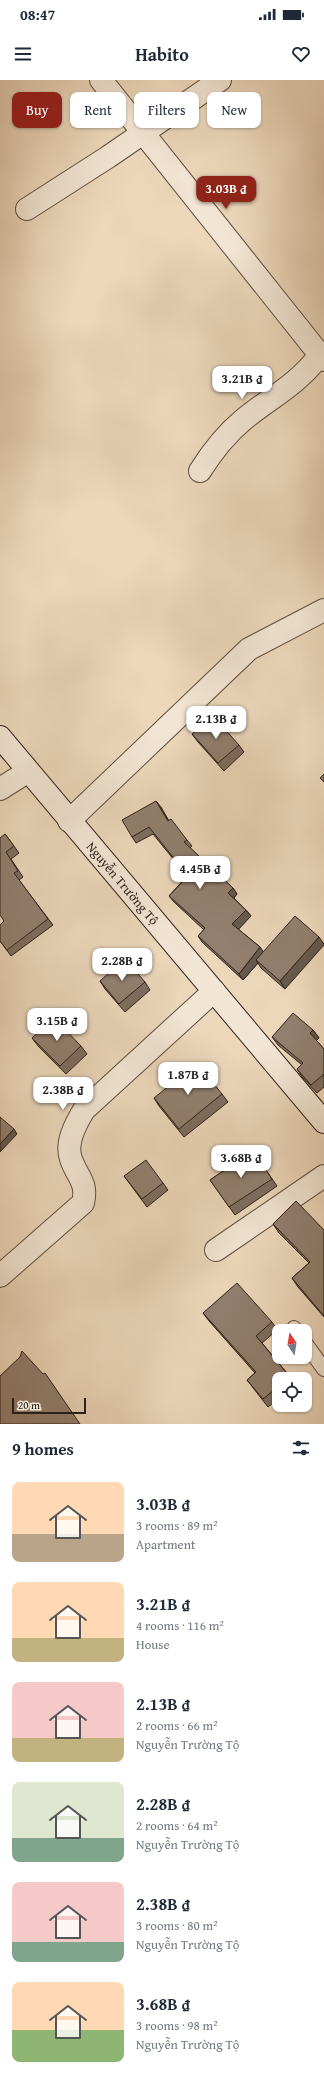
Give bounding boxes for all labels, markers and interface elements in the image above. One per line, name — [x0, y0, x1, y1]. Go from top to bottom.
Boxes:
text: 08:47 — [20, 4, 55, 25]
text: Habito — [135, 41, 189, 68]
icon: menu — [12, 43, 34, 65]
icon: heart — [290, 43, 312, 65]
chip: Buy — [12, 92, 62, 128]
chip: Rent — [70, 92, 126, 128]
chip: Filters — [134, 92, 199, 128]
chip: New — [207, 92, 261, 128]
pin: 3.03B ₫ — [189, 176, 263, 210]
text: 3.03B ₫ — [205, 179, 247, 198]
pin: 3.21B ₫ — [205, 366, 279, 400]
text: 3.21B ₫ — [221, 369, 263, 388]
pin: 2.13B ₫ — [179, 706, 253, 740]
text: 2.13B ₫ — [195, 709, 237, 728]
street label: Nguyễn Trường Tộ — [82, 837, 164, 929]
pin: 4.45B ₫ — [163, 856, 237, 890]
text: 4.45B ₫ — [179, 859, 221, 878]
pin: 2.28B ₫ — [85, 948, 159, 982]
text: 2.28B ₫ — [101, 951, 143, 970]
pin: 3.15B ₫ — [20, 1008, 94, 1042]
text: 3.15B ₫ — [36, 1011, 78, 1030]
pin: 1.87B ₫ — [151, 1062, 225, 1096]
text: 1.87B ₫ — [167, 1065, 209, 1084]
pin: 2.38B ₫ — [26, 1077, 100, 1111]
text: 2.38B ₫ — [42, 1080, 84, 1099]
pin: 3.68B ₫ — [204, 1145, 278, 1179]
text: 3.68B ₫ — [220, 1148, 262, 1167]
north arrow — [272, 1324, 312, 1364]
map controls — [272, 1324, 312, 1412]
button: locate — [272, 1372, 312, 1412]
scale bar — [12, 1396, 86, 1415]
text: 20 m — [18, 1397, 40, 1413]
text: 9 homes — [12, 1436, 74, 1461]
icon: filters — [290, 1437, 312, 1459]
text: 3.03B ₫ — [136, 1491, 190, 1516]
icon: home — [44, 1498, 92, 1546]
text: 3 rooms · 89 m² — [136, 1516, 218, 1535]
text: Apartment — [136, 1535, 196, 1554]
text: 3.21B ₫ — [136, 1591, 190, 1616]
icon: home — [44, 1598, 92, 1646]
text: 4 rooms · 116 m² — [136, 1616, 224, 1635]
text: House — [136, 1635, 170, 1654]
text: 2.13B ₫ — [136, 1691, 190, 1716]
icon: home — [44, 1698, 92, 1746]
text: 2 rooms · 66 m² — [136, 1716, 218, 1735]
text: Nguyễn Trường Tộ — [136, 1735, 239, 1754]
text: 2.28B ₫ — [136, 1791, 190, 1816]
icon: home — [44, 1798, 92, 1846]
text: 2 rooms · 64 m² — [136, 1816, 218, 1835]
text: Nguyễn Trường Tộ — [136, 1835, 239, 1854]
text: 2.38B ₫ — [136, 1891, 190, 1916]
icon: home — [44, 1898, 92, 1946]
text: 3 rooms · 80 m² — [136, 1916, 218, 1935]
text: Nguyễn Trường Tộ — [136, 1935, 239, 1954]
text: 3.68B ₫ — [136, 1991, 190, 2016]
icon: home — [44, 1998, 92, 2046]
text: 3 rooms · 98 m² — [136, 2016, 218, 2035]
text: Nguyễn Trường Tộ — [136, 2035, 239, 2054]

